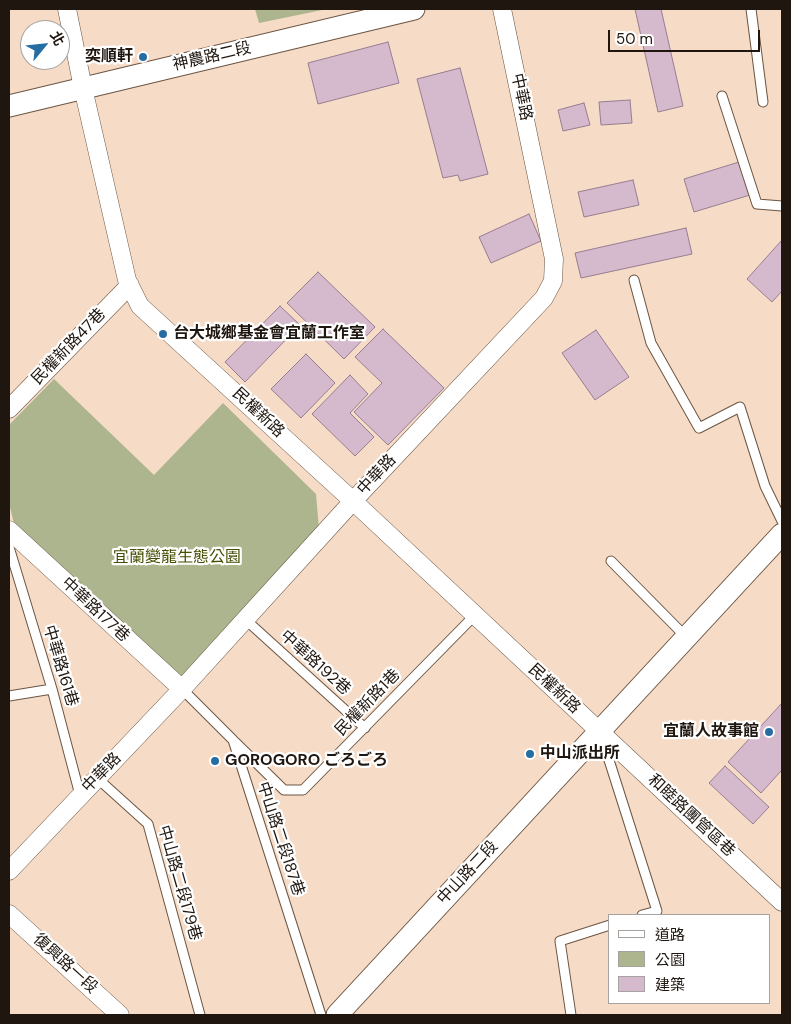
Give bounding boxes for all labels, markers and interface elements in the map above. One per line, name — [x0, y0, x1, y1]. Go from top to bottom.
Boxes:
north arrow — [20, 20, 70, 70]
scale bar — [611, 20, 764, 52]
text: 北 — [46, 28, 69, 49]
text: 50 m — [616, 29, 653, 49]
street label: 神農路二段 — [171, 39, 253, 75]
place label: 奕順軒 — [85, 47, 133, 67]
marker: 奕順軒 — [137, 51, 149, 63]
street label: 中華路 — [507, 72, 535, 122]
street label: 民權新路47巷 — [28, 305, 110, 389]
place label: 台大城鄉基金會宜蘭工作室 — [173, 324, 365, 344]
marker: 台大城鄉基金會宜蘭工作室 — [157, 328, 169, 340]
street label: 民權新路 — [228, 384, 288, 442]
street label: 中華路 — [354, 451, 400, 499]
park label: 宜蘭變龍生態公園 — [113, 548, 241, 568]
street label: 中華路177巷 — [57, 574, 133, 646]
street label: 中華路161巷 — [39, 623, 81, 709]
street label: 中華路192巷 — [276, 626, 354, 700]
street label: 民權新路 — [524, 660, 584, 718]
street label: 民權新路1巷 — [332, 666, 404, 740]
place label: 宜蘭人故事館 — [663, 722, 759, 742]
marker: 宜蘭人故事館 — [763, 726, 775, 738]
place label: 中山派出所 — [540, 744, 620, 764]
marker: 中山派出所 — [524, 748, 536, 760]
street label: 中華路 — [78, 749, 126, 797]
place label: GOROGORO ごろごろ — [225, 751, 388, 771]
marker: GOROGORO ごろごろ — [209, 755, 221, 767]
street label: 和睦路團管區巷 — [643, 771, 739, 861]
street label: 中山路二段187巷 — [253, 780, 307, 898]
street label: 中山路二段179巷 — [153, 823, 205, 943]
street label: 中山路二段 — [434, 837, 502, 909]
legend — [608, 914, 771, 1004]
text: 道路 — [655, 925, 685, 945]
street label: 復興路一段 — [29, 930, 101, 998]
text: 公園 — [655, 950, 685, 970]
text: 建築 — [655, 975, 685, 995]

